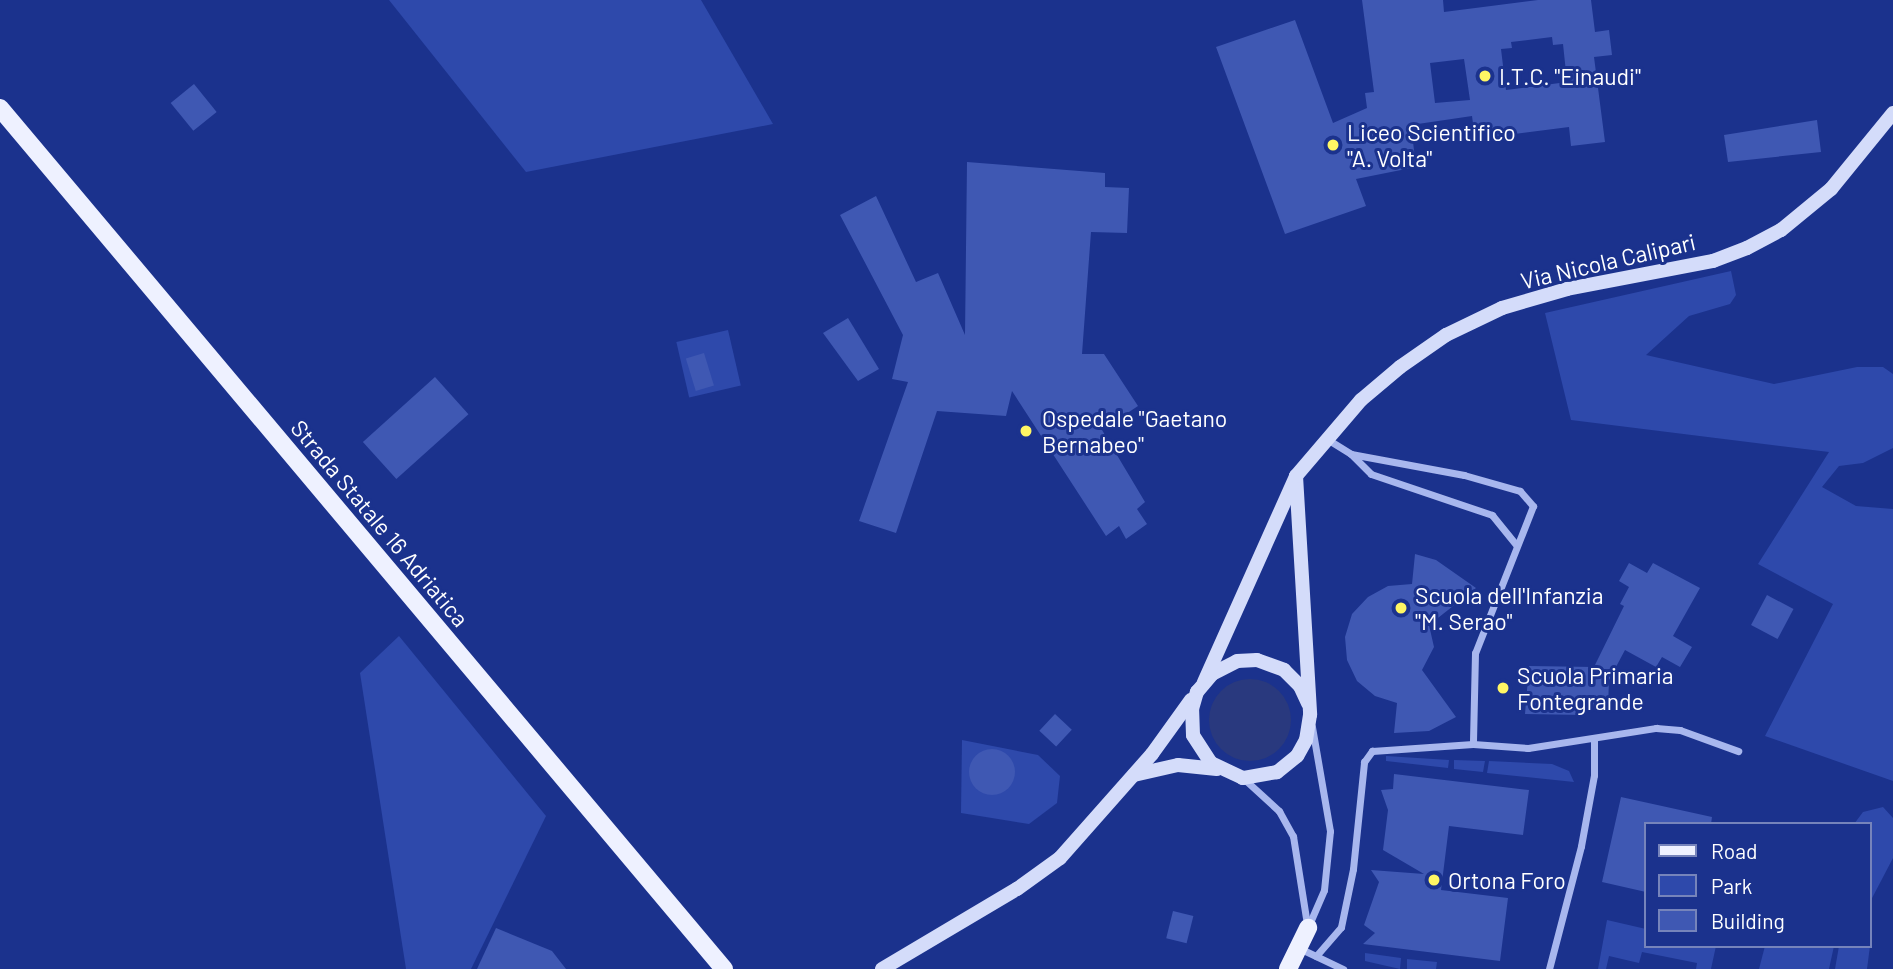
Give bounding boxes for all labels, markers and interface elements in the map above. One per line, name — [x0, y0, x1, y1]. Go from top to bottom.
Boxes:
place label: I.T.C. "Einaudi" — [1499, 62, 1641, 90]
marker: I.T.C. "Einaudi" — [1477, 68, 1493, 84]
place label: Liceo Scientifico "A. Volta" — [1347, 118, 1516, 172]
marker: Liceo Scientifico "A. Volta" — [1325, 137, 1341, 153]
street label: Via Nicola Calipari — [1518, 227, 1698, 295]
place label: Ospedale "Gaetano Bernabeo" — [1042, 404, 1227, 458]
street label: Strada Statale 16 Adriatica — [286, 414, 474, 632]
marker: Ospedale "Gaetano Bernabeo" — [1016, 421, 1036, 441]
place label: Scuola dell'Infanzia "M. Serao" — [1415, 581, 1603, 635]
marker: Scuola dell'Infanzia "M. Serao" — [1393, 600, 1409, 616]
place label: Scuola Primaria Fontegrande — [1517, 661, 1674, 715]
marker: Scuola Primaria Fontegrande — [1495, 680, 1511, 696]
legend — [1644, 822, 1872, 948]
text: Road — [1711, 838, 1757, 863]
place label: Ortona Foro — [1448, 866, 1566, 894]
marker: Ortona Foro — [1426, 872, 1442, 888]
text: Park — [1711, 873, 1752, 898]
text: Building — [1711, 908, 1785, 933]

